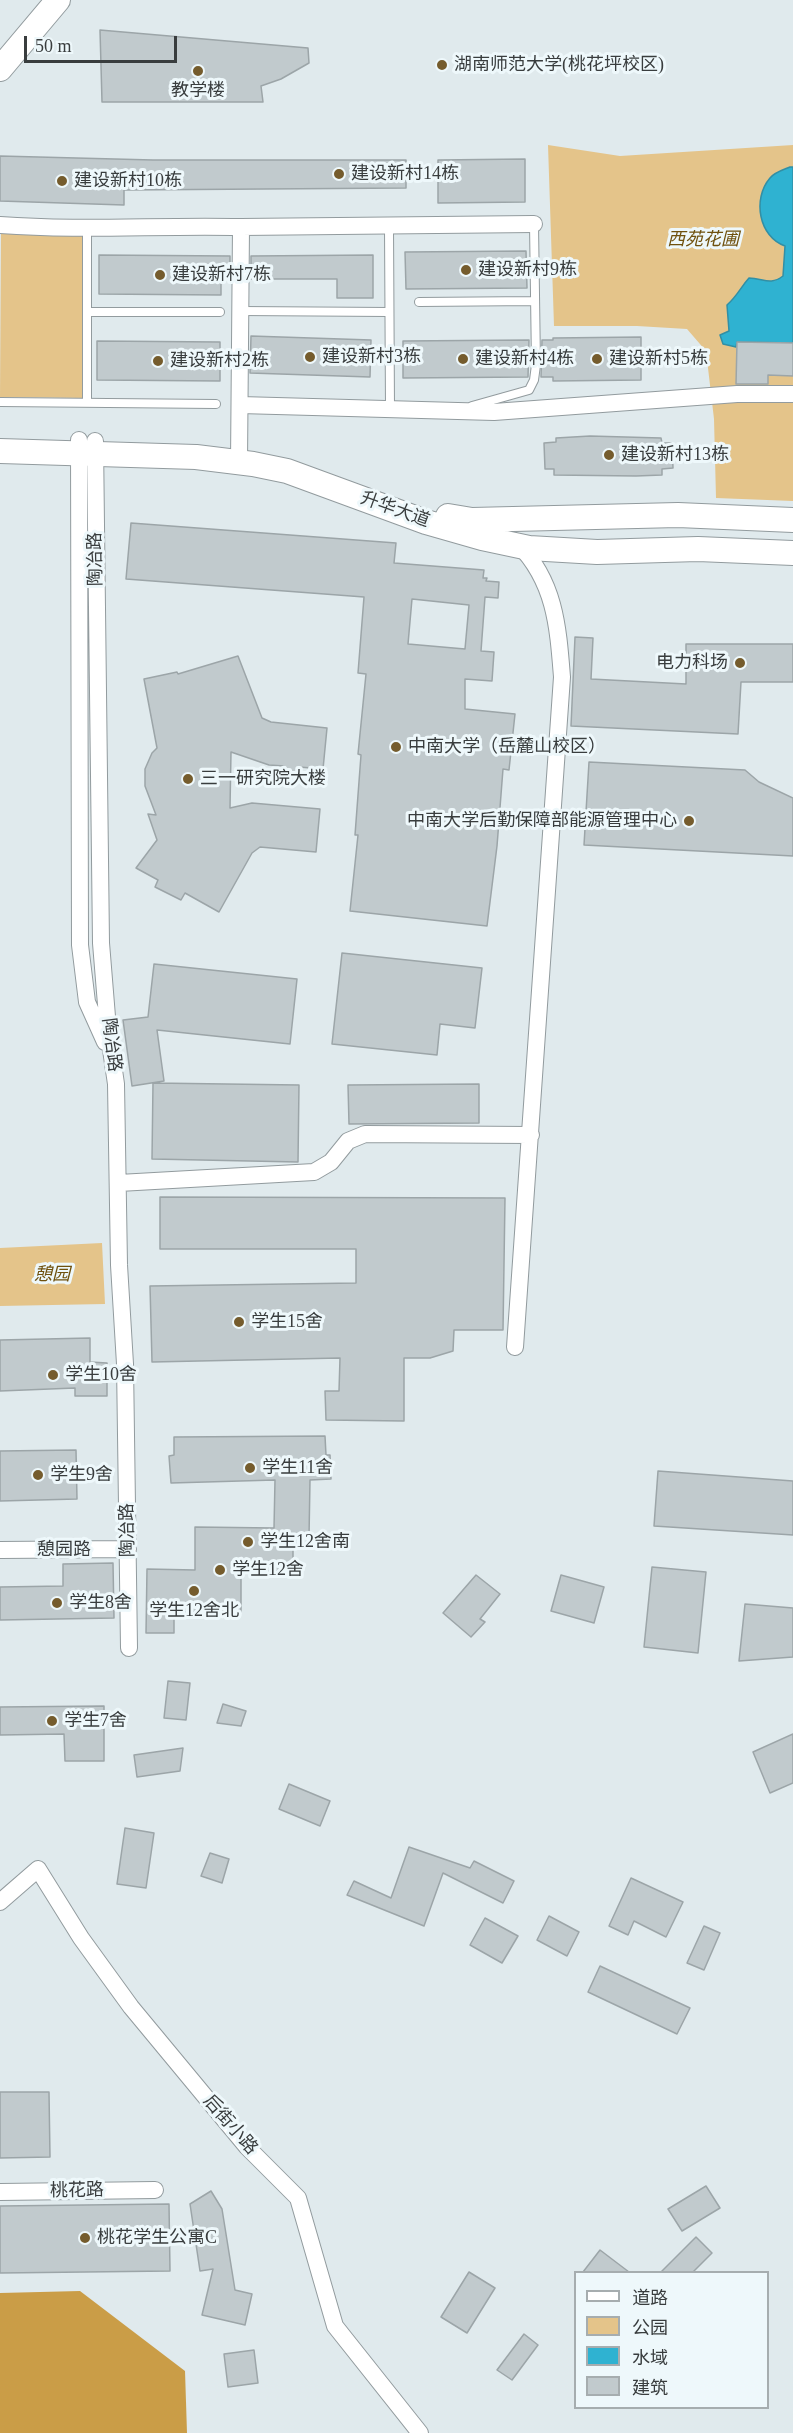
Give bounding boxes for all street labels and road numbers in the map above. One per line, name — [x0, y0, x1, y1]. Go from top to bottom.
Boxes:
street label: 升华大道 — [357, 488, 433, 532]
street label: 陶冶路 — [85, 532, 107, 586]
street label: 陶冶路 — [97, 1017, 125, 1073]
street label: 陶冶路 — [117, 1503, 139, 1557]
street label: 憩园路 — [37, 1539, 91, 1561]
street label: 后街小路 — [198, 2091, 262, 2159]
street label: 桃花路 — [50, 2180, 104, 2202]

